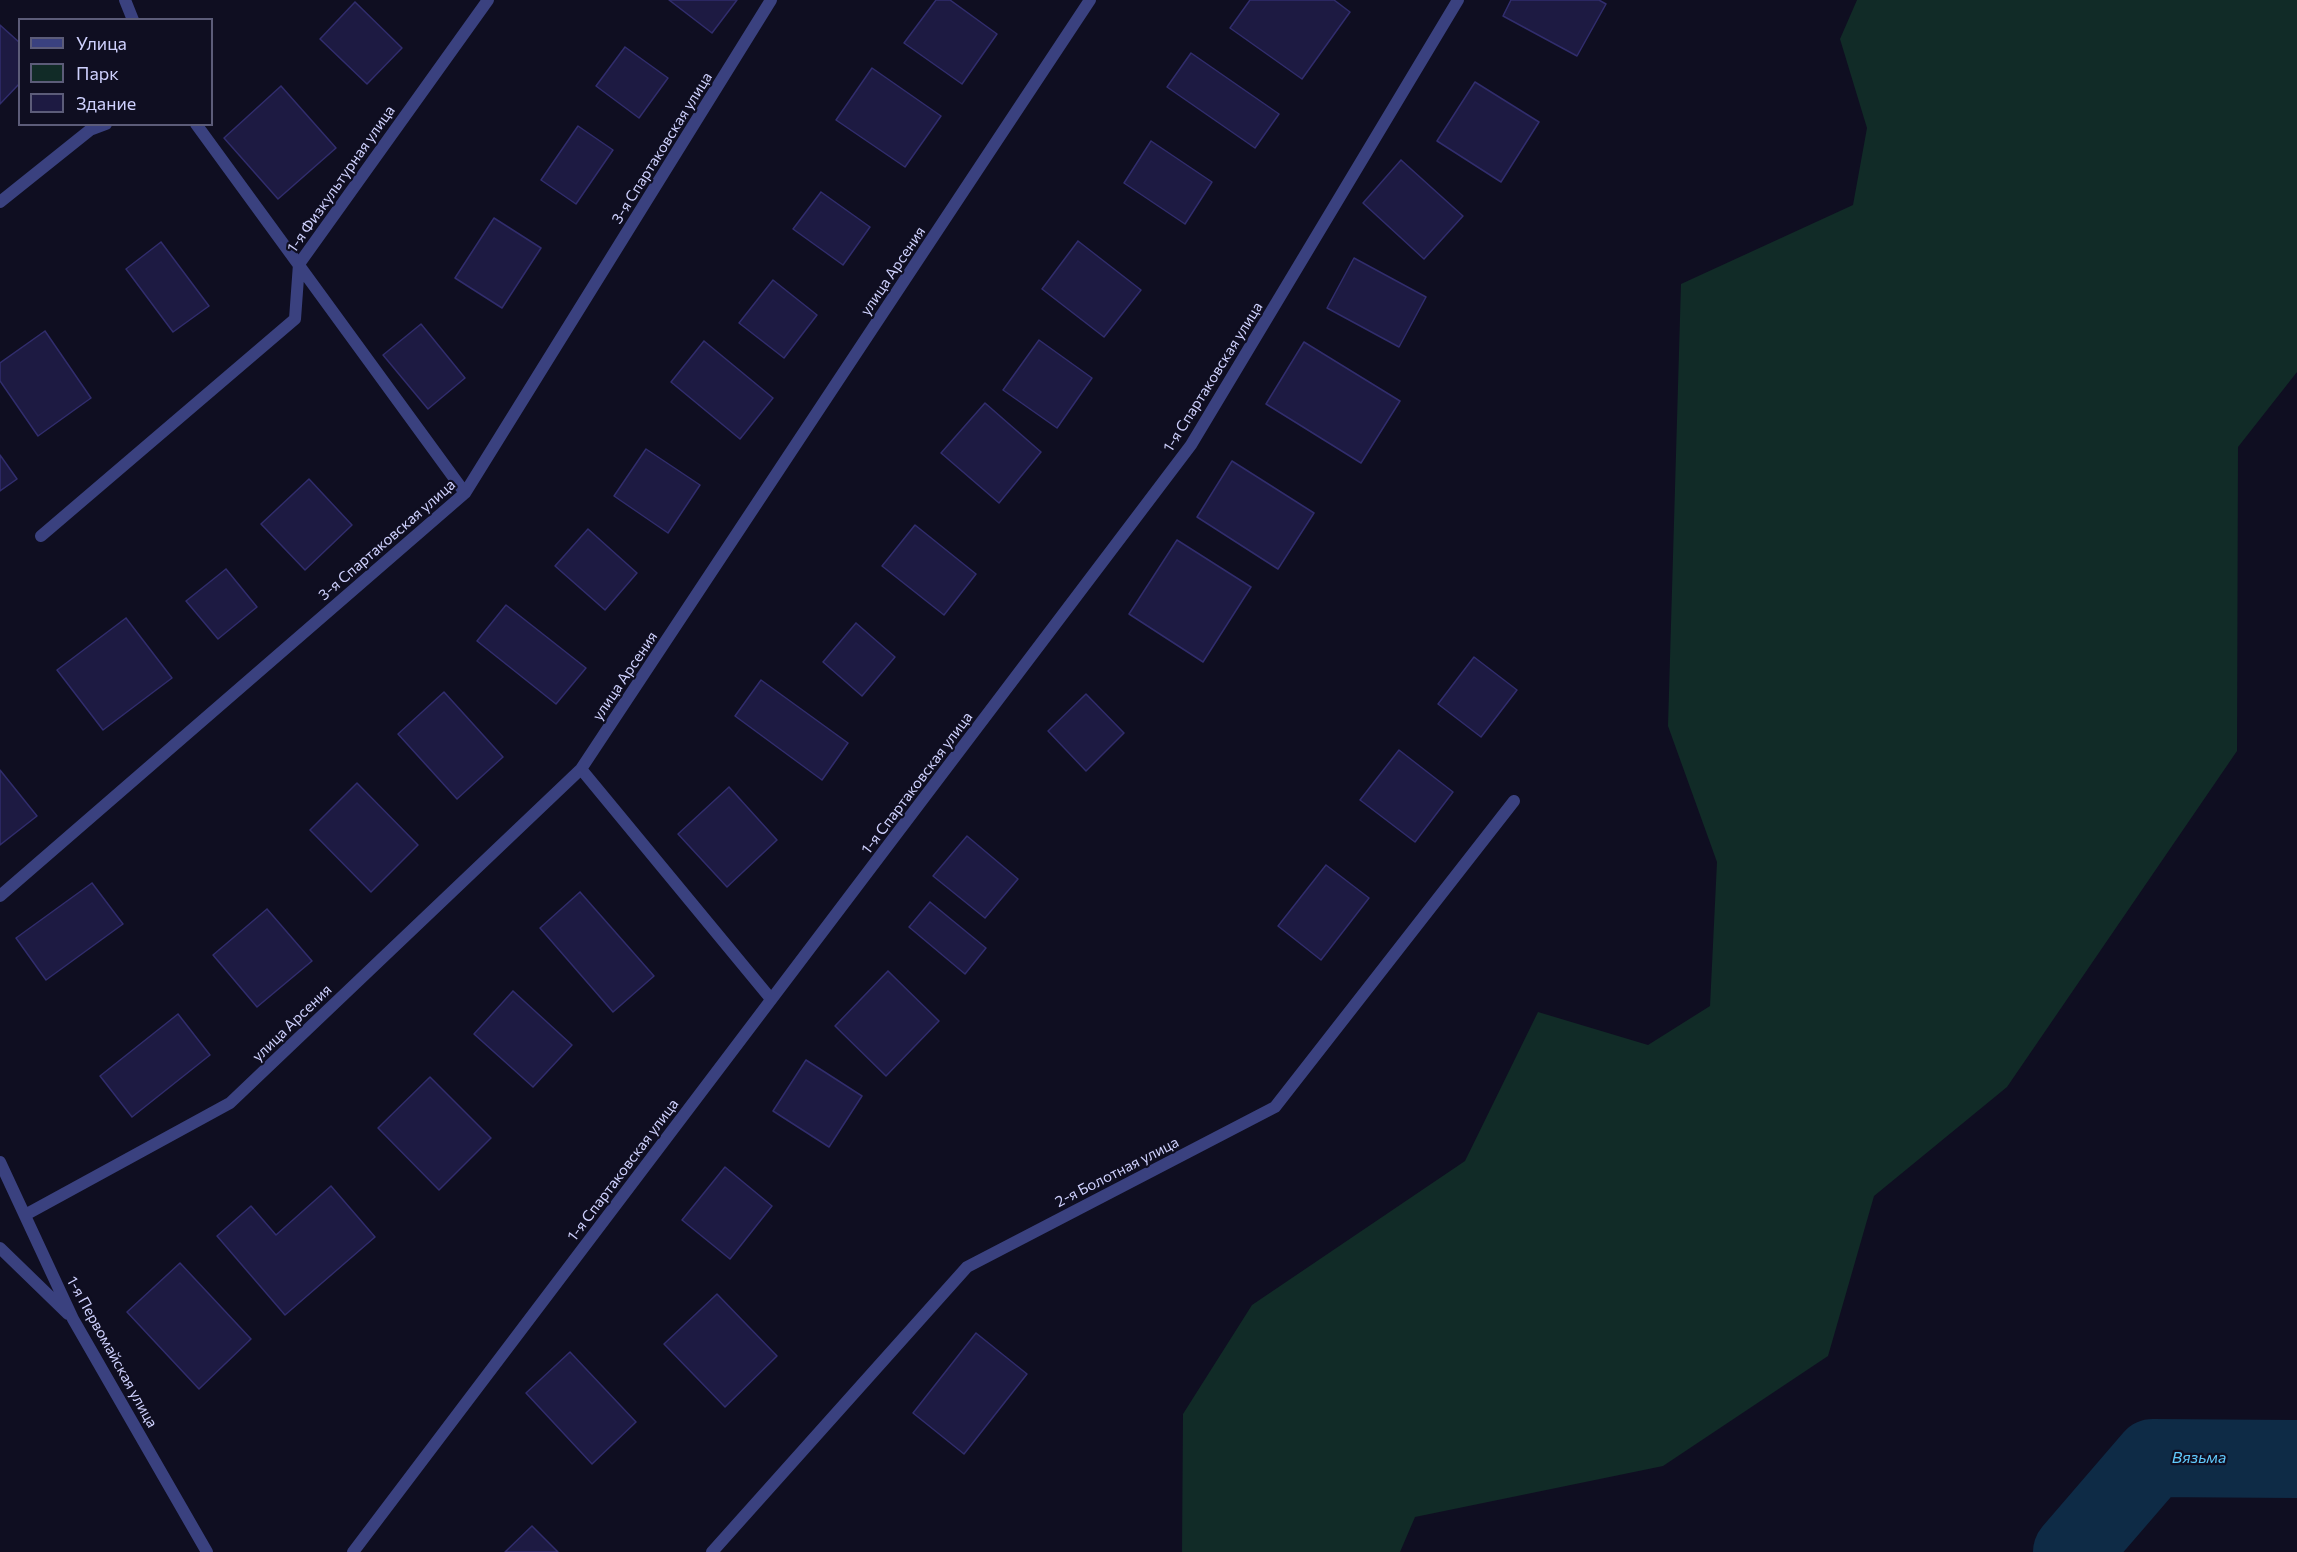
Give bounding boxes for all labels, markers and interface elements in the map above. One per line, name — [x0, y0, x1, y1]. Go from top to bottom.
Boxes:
legend — [18, 18, 213, 126]
text: Улица — [76, 32, 127, 54]
text: Парк — [76, 62, 119, 84]
street label: 3-я Спартаковская улица — [608, 69, 716, 227]
text: Здание — [76, 92, 136, 114]
street label: 1-я Физкультурная улица — [283, 102, 399, 256]
street label: улица Арсения — [857, 223, 929, 319]
street label: 1-я Спартаковская улица — [1159, 299, 1267, 455]
street label: 3-я Спартаковская улица — [315, 476, 459, 604]
street label: улица Арсения — [589, 628, 661, 724]
street label: 1-я Спартаковская улица — [858, 708, 976, 858]
street label: улица Арсения — [249, 981, 335, 1065]
street label: 1-я Спартаковская улица — [564, 1095, 682, 1245]
street label: 2-я Болотная улица — [1052, 1133, 1182, 1211]
street label: 1-я Первомайская улица — [63, 1273, 161, 1431]
water label: Вязьма — [2172, 1448, 2226, 1468]

